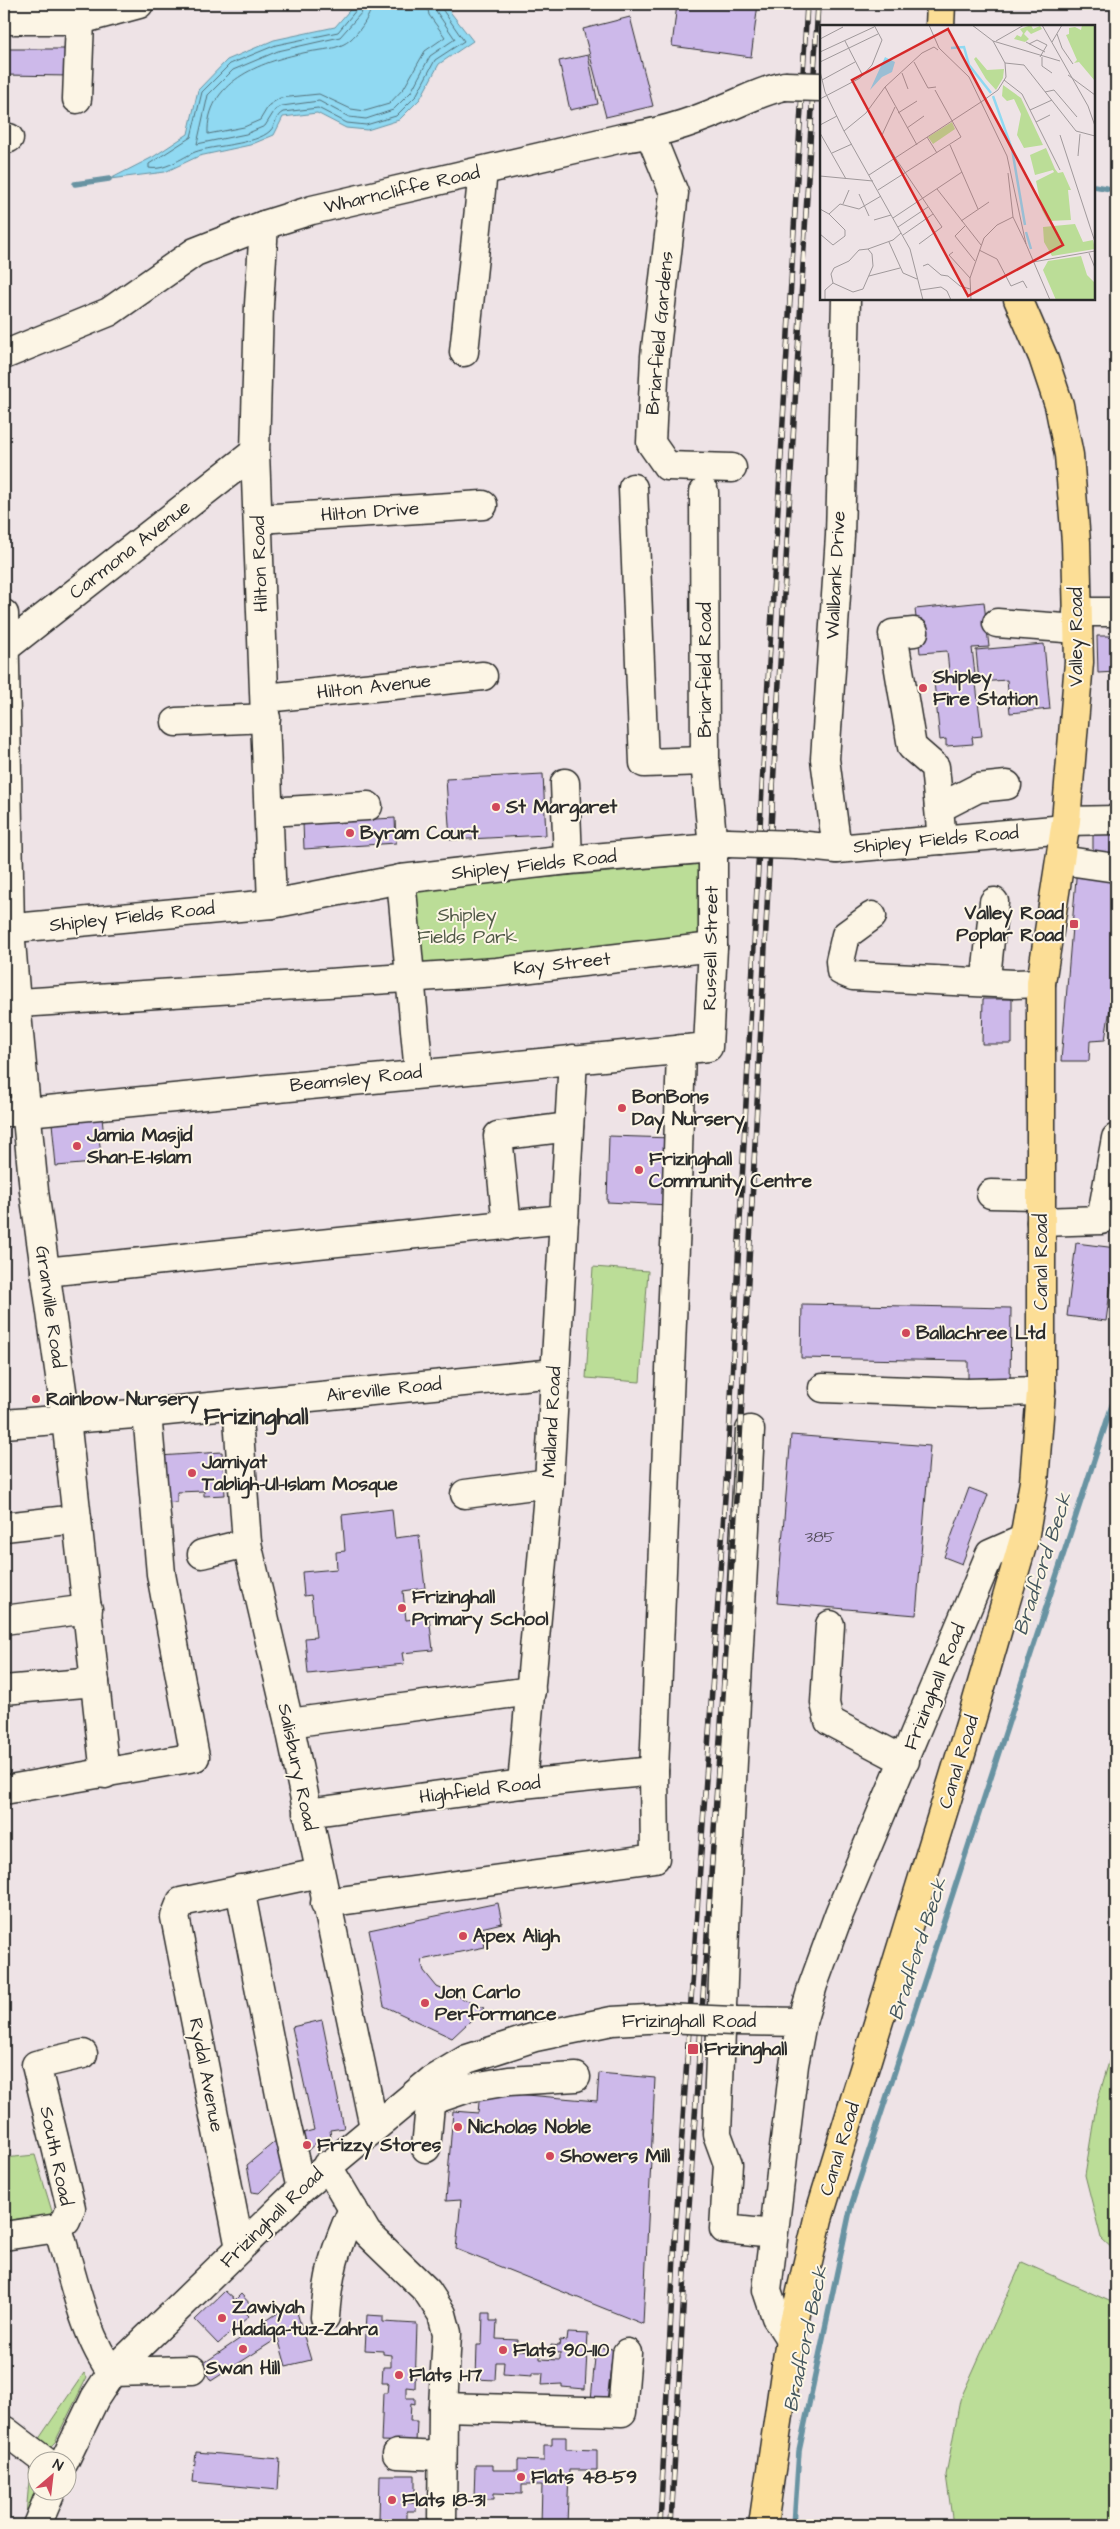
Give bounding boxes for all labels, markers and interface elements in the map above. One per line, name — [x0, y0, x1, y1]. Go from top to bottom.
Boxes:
inset map — [820, 25, 1095, 300]
street label: Wharncliffe Road — [322, 159, 483, 221]
street label: Briarfield Gardens — [639, 250, 681, 416]
street label: Carmona Avenue — [64, 494, 196, 606]
street label: Hilton Drive — [320, 495, 420, 529]
street label: Wallbank Drive — [819, 510, 853, 640]
street label: Hilton Road — [245, 515, 275, 613]
street label: Valley Road — [1063, 587, 1091, 687]
street label: Briarfield Road — [692, 602, 719, 738]
place label: Shipley Fire Station — [932, 664, 1038, 713]
street label: Hilton Avenue — [316, 668, 432, 706]
marker: Shipley Fire Station — [917, 682, 929, 694]
place label: St Margaret — [505, 794, 618, 822]
marker: St Margaret — [490, 801, 502, 813]
street label: Shipley Fields Road — [852, 819, 1020, 862]
place label: Byram Court — [360, 820, 479, 848]
marker: Byram Court — [344, 827, 356, 839]
street label: Shipley Fields Road — [450, 843, 618, 888]
street label: Russell Street — [696, 885, 726, 1011]
street label: Shipley Fields Road — [48, 895, 216, 940]
place label: Valley Road Poplar Road — [956, 900, 1064, 949]
park label: Shipley Fields Park — [417, 902, 517, 951]
marker: Valley Road Poplar Road — [1068, 918, 1080, 930]
street label: Kay Street — [512, 945, 612, 984]
street label: Beamsley Road — [289, 1059, 424, 1100]
place label: BonBons Day Nursery — [632, 1084, 745, 1134]
marker: BonBons Day Nursery — [616, 1102, 628, 1114]
place label: Jamia Masjid Shan-E-Islam — [86, 1122, 193, 1171]
marker: Jamia Masjid Shan-E-Islam — [71, 1140, 83, 1152]
place label: Frizinghall Community Centre — [649, 1146, 813, 1196]
marker: Frizinghall Community Centre — [633, 1164, 645, 1176]
street label: Canal Road — [1028, 1213, 1055, 1310]
street label: Granville Road — [28, 1244, 72, 1370]
place label: Ballachree Ltd — [916, 1320, 1046, 1347]
marker: Ballachree Ltd — [900, 1327, 912, 1339]
street label: Midland Road — [536, 1365, 568, 1478]
street label: Aireville Road — [325, 1370, 443, 1409]
place label: Rainbow Nursery — [46, 1386, 199, 1414]
marker: Rainbow Nursery — [30, 1393, 42, 1405]
district label: Frizinghall — [203, 1400, 309, 1435]
place label: Jamiyat Tabligh-Ul-Islam Mosque — [201, 1449, 399, 1499]
marker: Jamiyat Tabligh-Ul-Islam Mosque — [186, 1467, 198, 1479]
water label: Bradford Beck — [1007, 1489, 1079, 1639]
house number: 385 — [805, 1526, 836, 1548]
place label: Frizinghall Primary School — [412, 1584, 548, 1634]
marker: Frizinghall Primary School — [396, 1602, 408, 1614]
street label: Frizinghall Road — [897, 1619, 974, 1755]
street label: Salisbury Road — [269, 1701, 324, 1834]
street label: Canal Road — [932, 1712, 986, 1812]
street label: Highfield Road — [418, 1769, 543, 1812]
water label: Bradford Beck — [882, 1874, 954, 2024]
place label: Apex Aligh — [473, 1923, 560, 1951]
marker: Apex Aligh — [457, 1930, 469, 1942]
place label: Jon Carlo Performance — [434, 1979, 557, 2028]
marker: Jon Carlo Performance — [419, 1997, 431, 2009]
street label: Frizinghall Road — [622, 2008, 756, 2036]
street label: Rydal Avenue — [181, 2016, 230, 2135]
place label: Frizinghall — [704, 2036, 787, 2064]
marker: Frizinghall — [686, 2042, 700, 2056]
street label: Canal Road — [813, 2099, 867, 2199]
street label: South Road — [32, 2104, 80, 2208]
place label: Nicholas Noble — [468, 2114, 592, 2141]
marker: Nicholas Noble — [452, 2121, 464, 2133]
place label: Frizzy Stores — [317, 2132, 442, 2160]
marker: Frizzy Stores — [301, 2139, 313, 2151]
place label: Showers Mill — [559, 2143, 670, 2170]
marker: Showers Mill — [544, 2150, 556, 2162]
street label: Frizinghall Road — [214, 2161, 331, 2275]
water label: Bradford Beck — [777, 2263, 835, 2414]
place label: Zawiyah Hadiqa-tuz-Zahra — [232, 2294, 378, 2343]
marker: Zawiyah Hadiqa-tuz-Zahra — [216, 2312, 228, 2324]
place label: Flats 90-110 — [513, 2337, 609, 2364]
marker: Swan Hill — [237, 2343, 249, 2355]
marker: Flats 90-110 — [497, 2344, 509, 2356]
place label: Swan Hill — [205, 2355, 280, 2382]
place label: Flats 1-17 — [409, 2362, 482, 2389]
marker: Flats 1-17 — [393, 2369, 405, 2381]
north arrow — [28, 2452, 78, 2502]
text: N — [49, 2455, 66, 2476]
place label: Flats 48-59 — [531, 2464, 637, 2491]
marker: Flats 48-59 — [515, 2471, 527, 2483]
place label: Flats 18-31 — [402, 2487, 486, 2514]
marker: Flats 18-31 — [386, 2494, 398, 2506]

